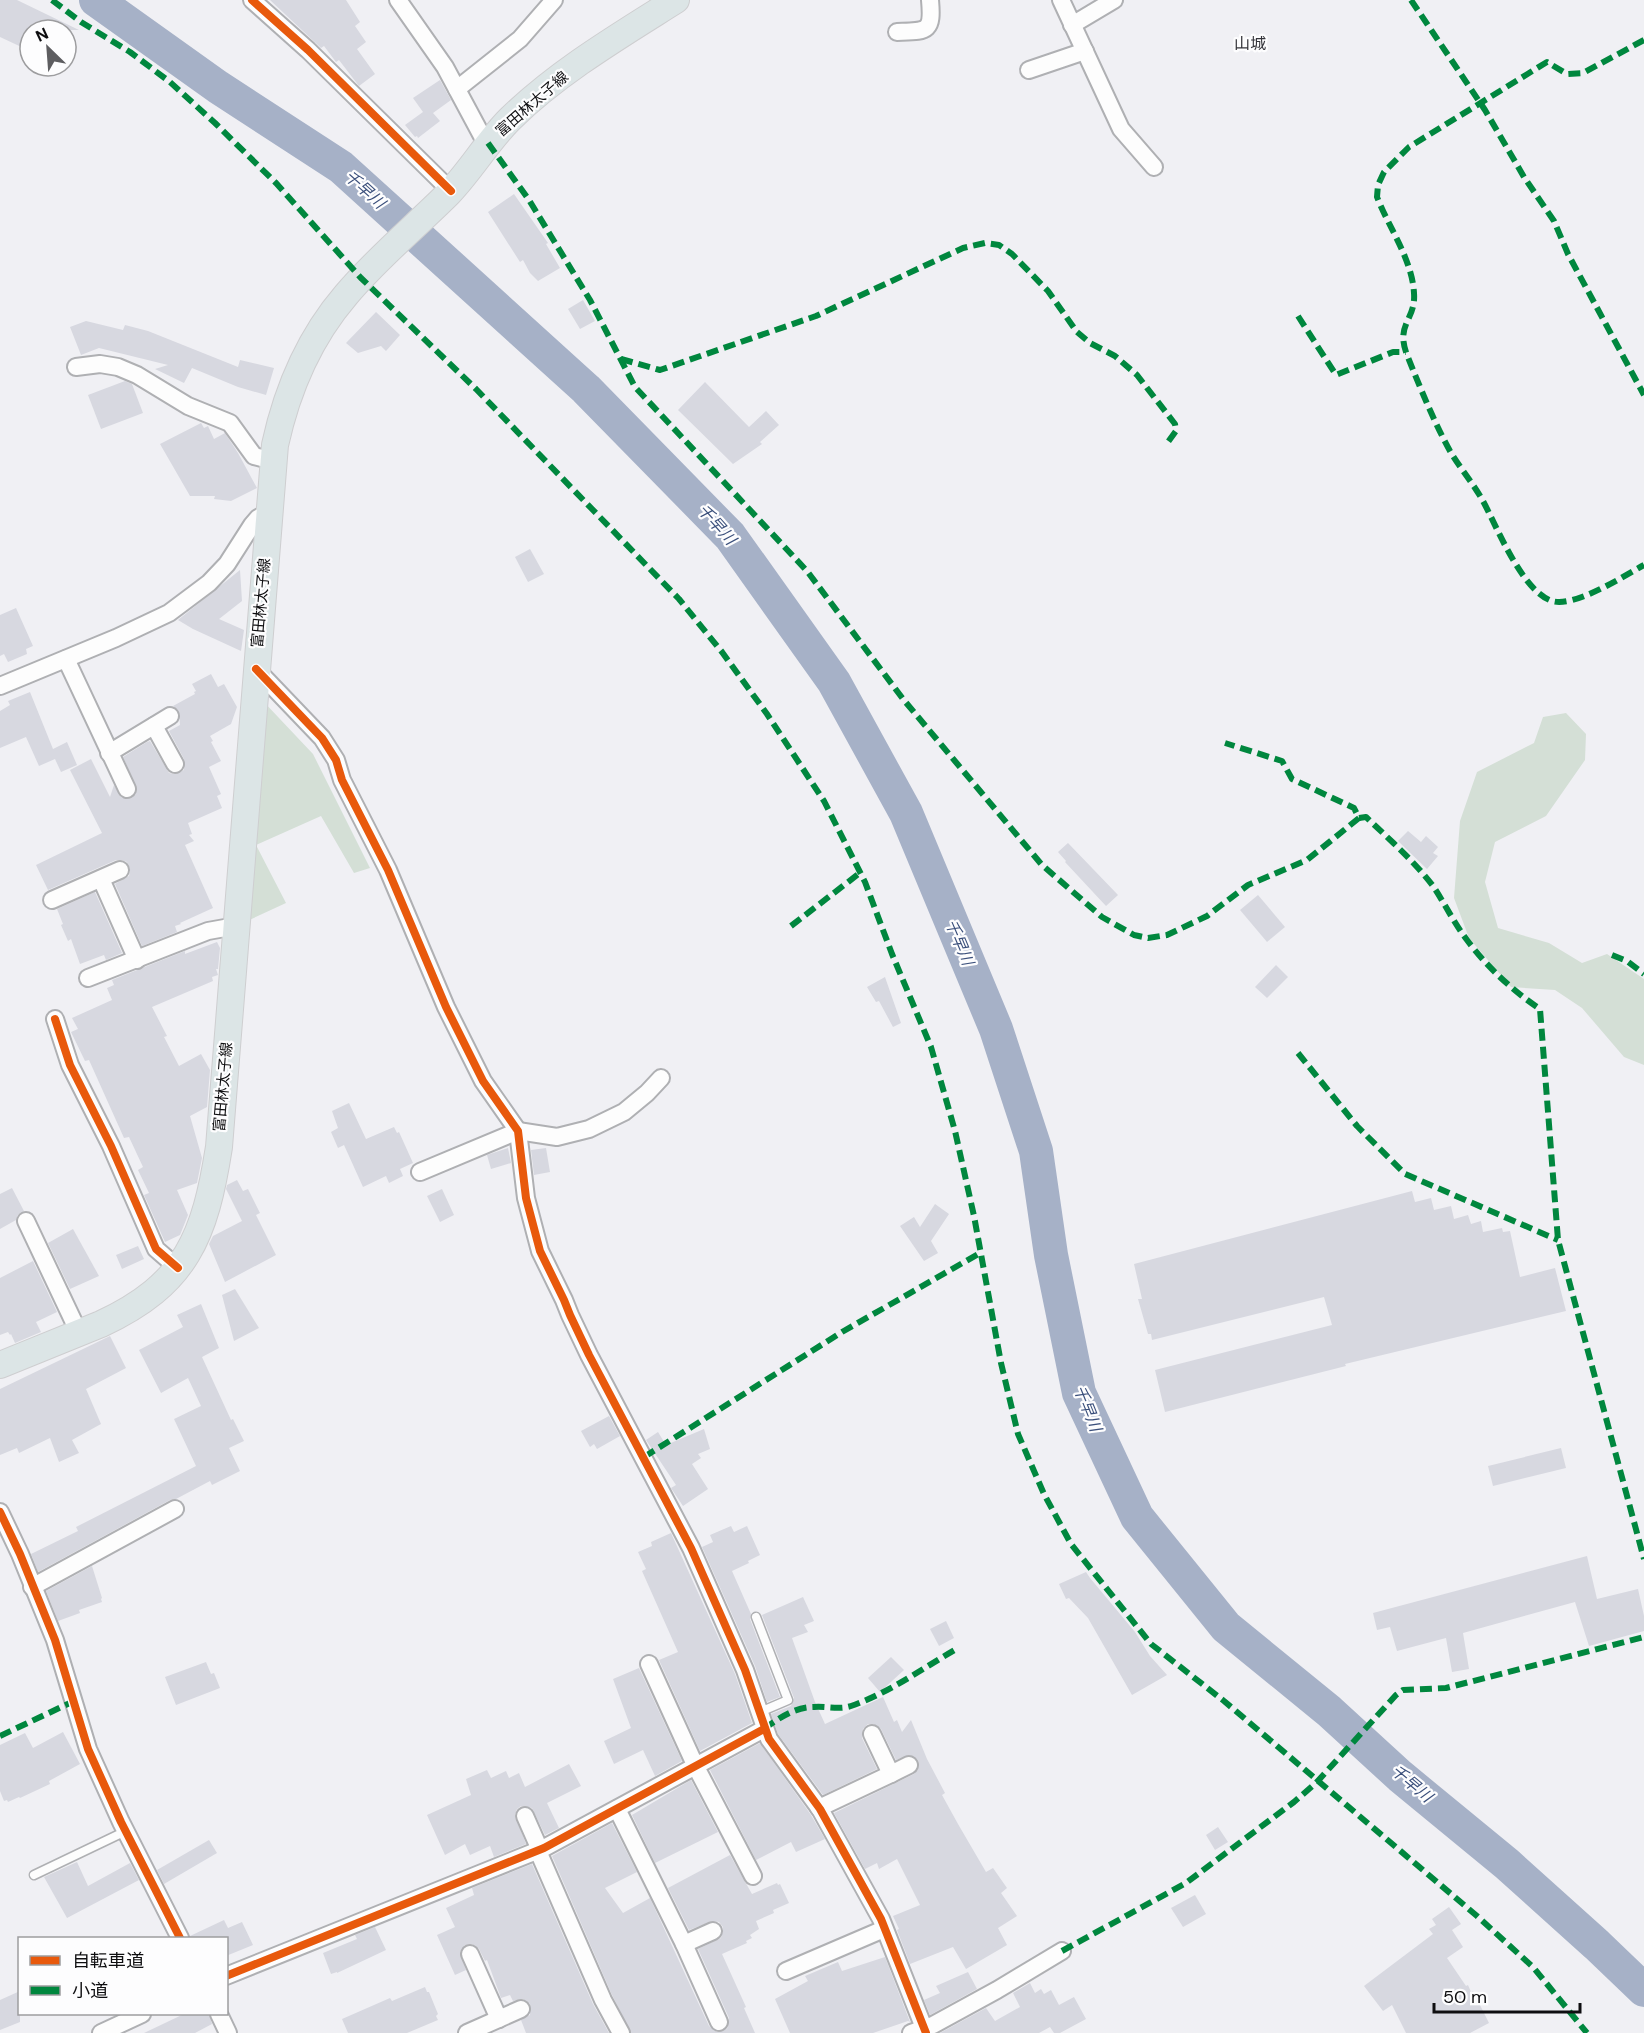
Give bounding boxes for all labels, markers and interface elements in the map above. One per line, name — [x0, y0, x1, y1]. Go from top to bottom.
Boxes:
north arrow — [18, 18, 78, 78]
text: N — [32, 23, 52, 47]
district label: 山城 — [1234, 33, 1266, 54]
street label: 富田林太子線 — [491, 67, 573, 141]
water label: 千早川 — [340, 166, 391, 215]
water label: 千早川 — [693, 499, 742, 551]
street label: 富田林太子線 — [247, 557, 275, 649]
water label: 千早川 — [940, 916, 979, 970]
street label: 富田林太子線 — [209, 1041, 237, 1133]
water label: 千早川 — [1069, 1382, 1107, 1436]
water label: 千早川 — [1387, 1760, 1438, 1808]
legend — [18, 1937, 228, 2015]
text: 自転車道 — [72, 1949, 144, 1973]
scale bar — [1434, 1976, 1580, 2014]
text: 小道 — [72, 1979, 108, 2003]
text: 50 m — [1443, 1985, 1487, 2009]

